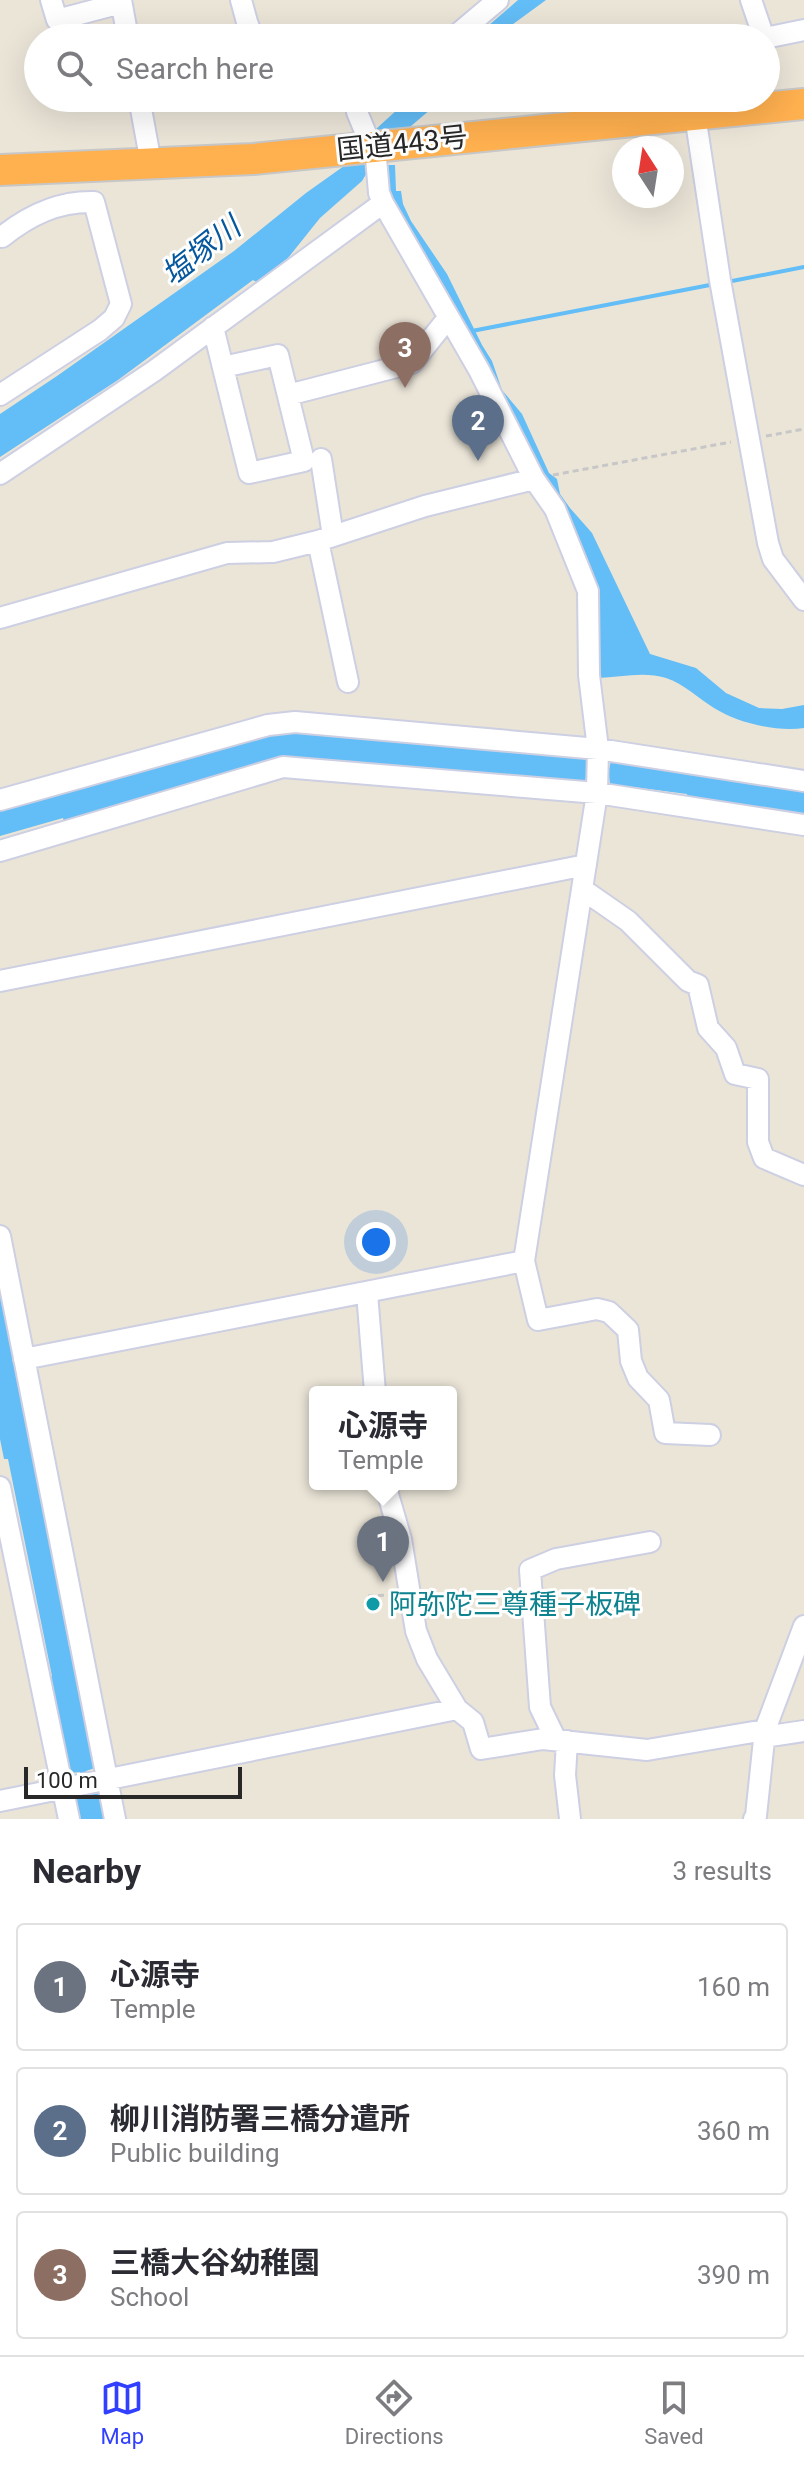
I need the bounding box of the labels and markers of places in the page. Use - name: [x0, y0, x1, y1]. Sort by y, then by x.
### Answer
- pin: 3: [379, 322, 431, 388]
- pin: 2: [452, 395, 504, 461]
- pin: 1: [357, 1516, 409, 1582]
- place label: 阿弥陀三尊種子板碑: [389, 1588, 641, 1621]
- marker: 阿弥陀三尊種子板碑: [364, 1595, 382, 1613]

